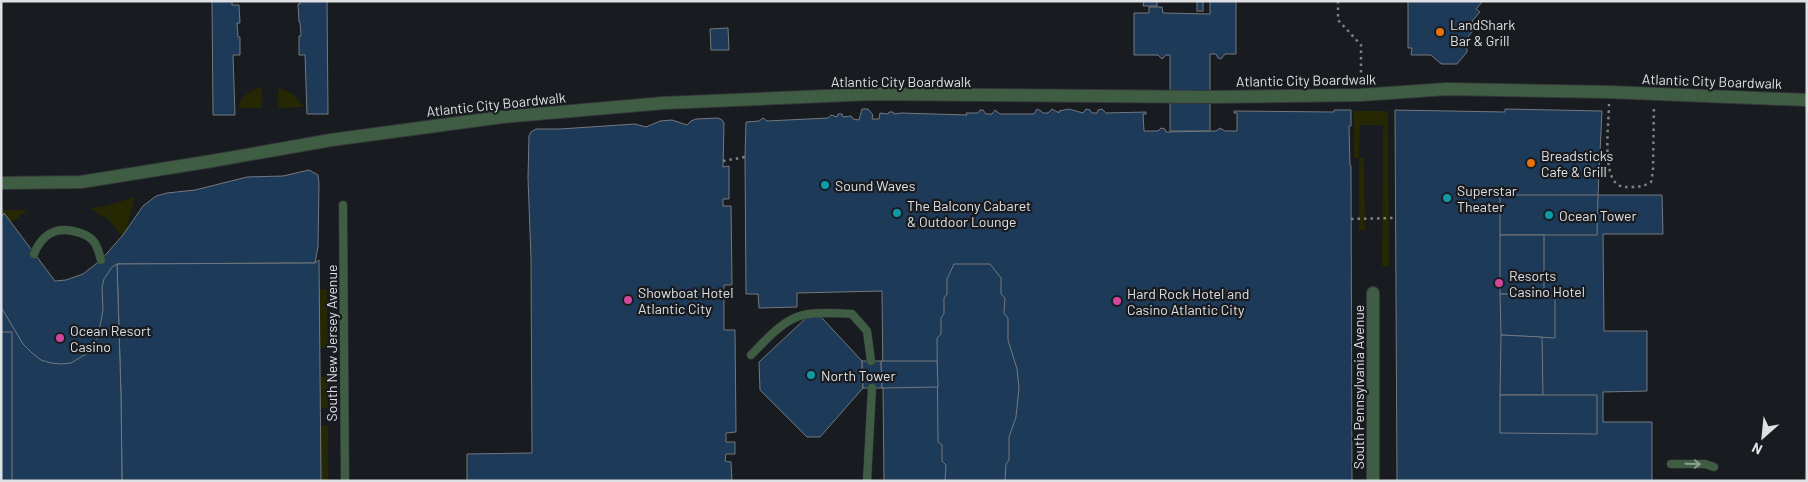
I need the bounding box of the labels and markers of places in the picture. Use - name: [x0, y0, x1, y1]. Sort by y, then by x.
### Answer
- place label: LandShark Bar & Grill: [1450, 16, 1515, 49]
- marker: LandShark Bar & Grill: [1434, 26, 1446, 38]
- place label: Breadsticks Cafe & Grill: [1541, 147, 1614, 180]
- marker: Breadsticks Cafe & Grill: [1525, 157, 1537, 169]
- place label: Sound Waves: [835, 177, 916, 194]
- marker: Sound Waves: [819, 179, 831, 191]
- place label: Superstar Theater: [1457, 182, 1517, 215]
- marker: Superstar Theater: [1441, 192, 1453, 204]
- place label: The Balcony Cabaret & Outdoor Lounge: [907, 197, 1031, 230]
- marker: The Balcony Cabaret & Outdoor Lounge: [891, 207, 903, 219]
- place label: Ocean Tower: [1559, 207, 1637, 224]
- marker: Ocean Tower: [1543, 209, 1555, 221]
- place label: Resorts Casino Hotel: [1509, 267, 1585, 300]
- marker: Resorts Casino Hotel: [1493, 277, 1505, 289]
- place label: Showboat Hotel Atlantic City: [638, 284, 734, 317]
- place label: Hard Rock Hotel and Casino Atlantic City: [1127, 285, 1249, 318]
- marker: Showboat Hotel Atlantic City: [622, 294, 634, 306]
- marker: Hard Rock Hotel and Casino Atlantic City: [1111, 295, 1123, 307]
- place label: Ocean Resort Casino: [70, 322, 151, 355]
- marker: Ocean Resort Casino: [54, 332, 66, 344]
- place label: North Tower: [821, 367, 896, 384]
- marker: North Tower: [805, 369, 817, 381]

